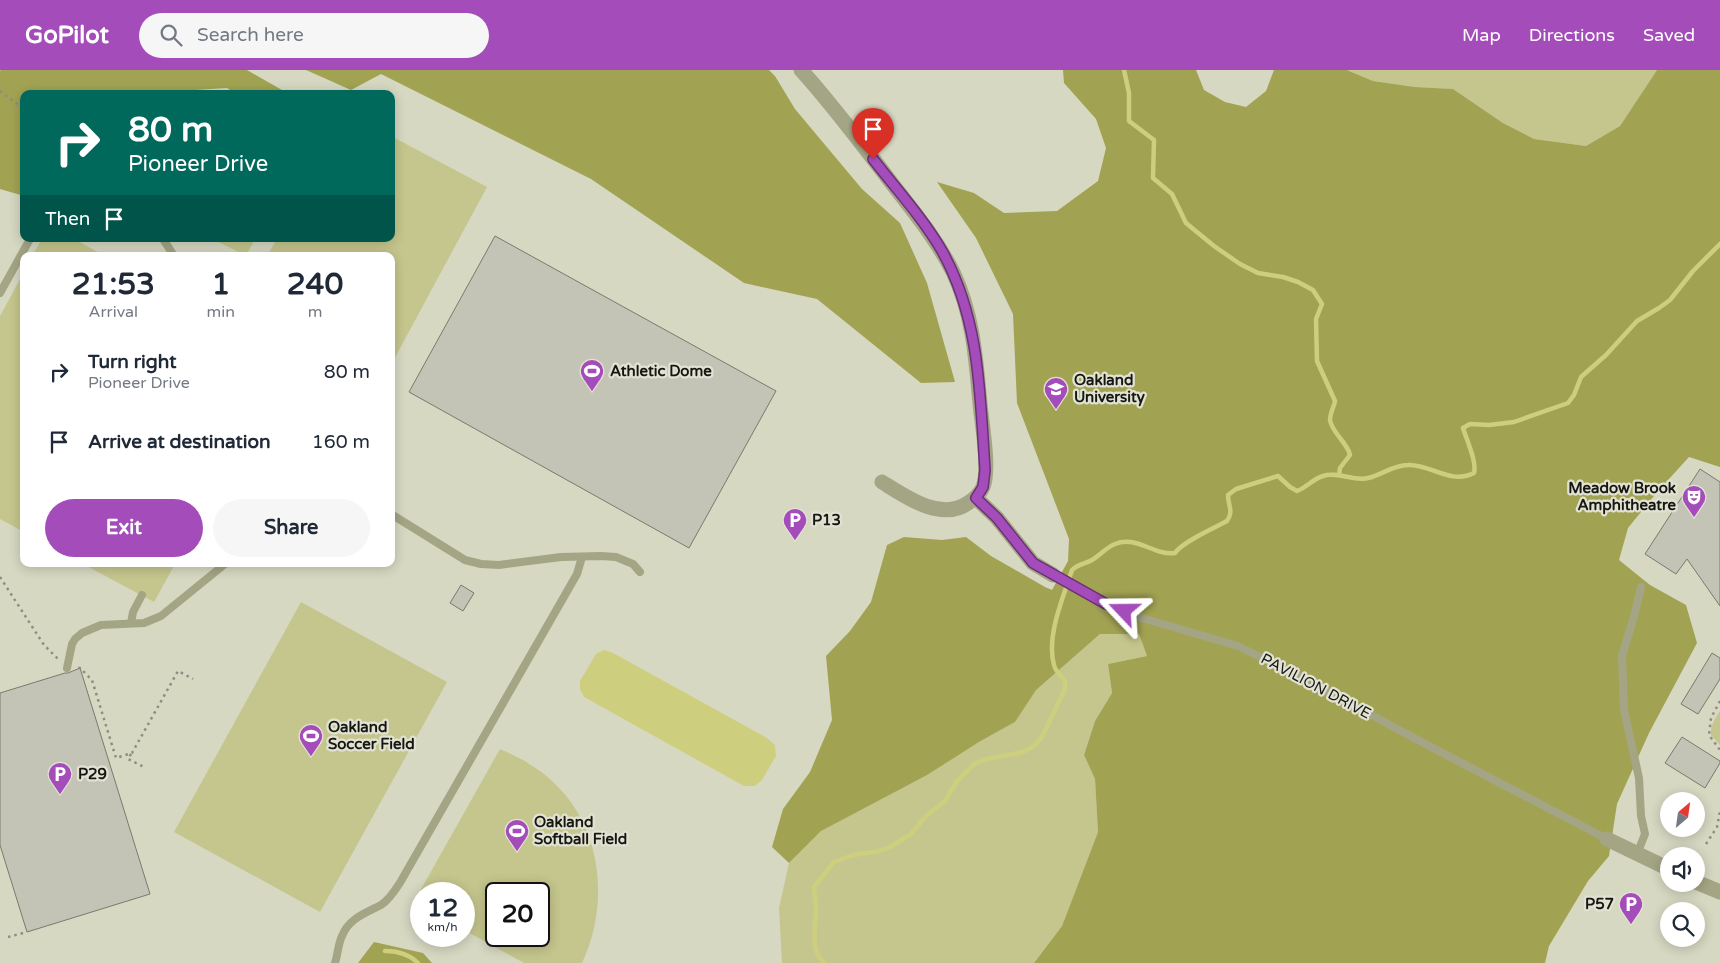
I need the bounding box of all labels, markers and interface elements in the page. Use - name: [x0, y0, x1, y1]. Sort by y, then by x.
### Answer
- search box: [139, 13, 489, 58]
- text: GoPilot: [25, 21, 109, 50]
- icon: search: [157, 21, 185, 49]
- text: Search here: [197, 24, 304, 46]
- text: Map: [1462, 24, 1501, 46]
- text: Directions: [1529, 24, 1615, 46]
- text: Saved: [1643, 24, 1695, 46]
- pin: [852, 108, 894, 159]
- text: 80 m: [128, 109, 213, 151]
- icon: right: [45, 110, 110, 175]
- icon: arrive: [859, 115, 887, 143]
- text: Pioneer Drive: [128, 151, 268, 177]
- icon: arrive: [100, 205, 128, 233]
- text: Then: [45, 208, 90, 230]
- text: 21:53: [72, 266, 155, 303]
- text: 1: [211, 266, 230, 303]
- text: 240: [287, 266, 343, 303]
- text: Arrival: [89, 302, 138, 322]
- text: min: [207, 302, 235, 322]
- text: m: [308, 302, 322, 322]
- text: Turn right: [88, 351, 176, 373]
- icon: right: [45, 358, 73, 386]
- sports icon: Athletic Dome: [579, 358, 605, 392]
- text: 80 m: [324, 361, 370, 383]
- place label: Athletic Dome: [610, 362, 712, 380]
- place label: Oakland University: [1074, 371, 1145, 407]
- text: Pioneer Drive: [88, 373, 190, 393]
- school or university icon: Oakland University: [1043, 376, 1069, 410]
- icon: arrive: [45, 428, 73, 456]
- text: Arrive at destination: [88, 431, 271, 453]
- text: 160 m: [312, 431, 370, 453]
- place label: Meadow Brook Amphitheatre: [1568, 479, 1676, 515]
- theatre icon: Meadow Brook Amphitheatre: [1681, 484, 1707, 518]
- button: Exit: [45, 499, 203, 557]
- button: Share: [213, 499, 370, 557]
- parking icon: P13: [782, 507, 808, 541]
- place label: P13: [812, 511, 841, 529]
- position arrow: [1097, 584, 1149, 636]
- street label: PAVILION DRIVE: [1258, 649, 1374, 723]
- place label: Oakland Soccer Field: [328, 718, 415, 753]
- sports icon: Oakland Soccer Field: [298, 723, 324, 757]
- parking icon: P29: [47, 761, 73, 795]
- place label: P29: [78, 765, 107, 783]
- north arrow: [1660, 792, 1705, 838]
- map controls: [1660, 792, 1705, 947]
- place label: Oakland Softball Field: [534, 813, 627, 848]
- sports icon: Oakland Softball Field: [504, 818, 530, 852]
- button: sound: [1660, 847, 1705, 892]
- speed limit sign: 20: [485, 882, 550, 947]
- parking icon: P57: [1618, 891, 1644, 925]
- text: 12: [427, 893, 458, 923]
- place label: P57: [1585, 895, 1614, 913]
- button: search: [1660, 902, 1705, 947]
- text: km/h: [427, 920, 458, 934]

